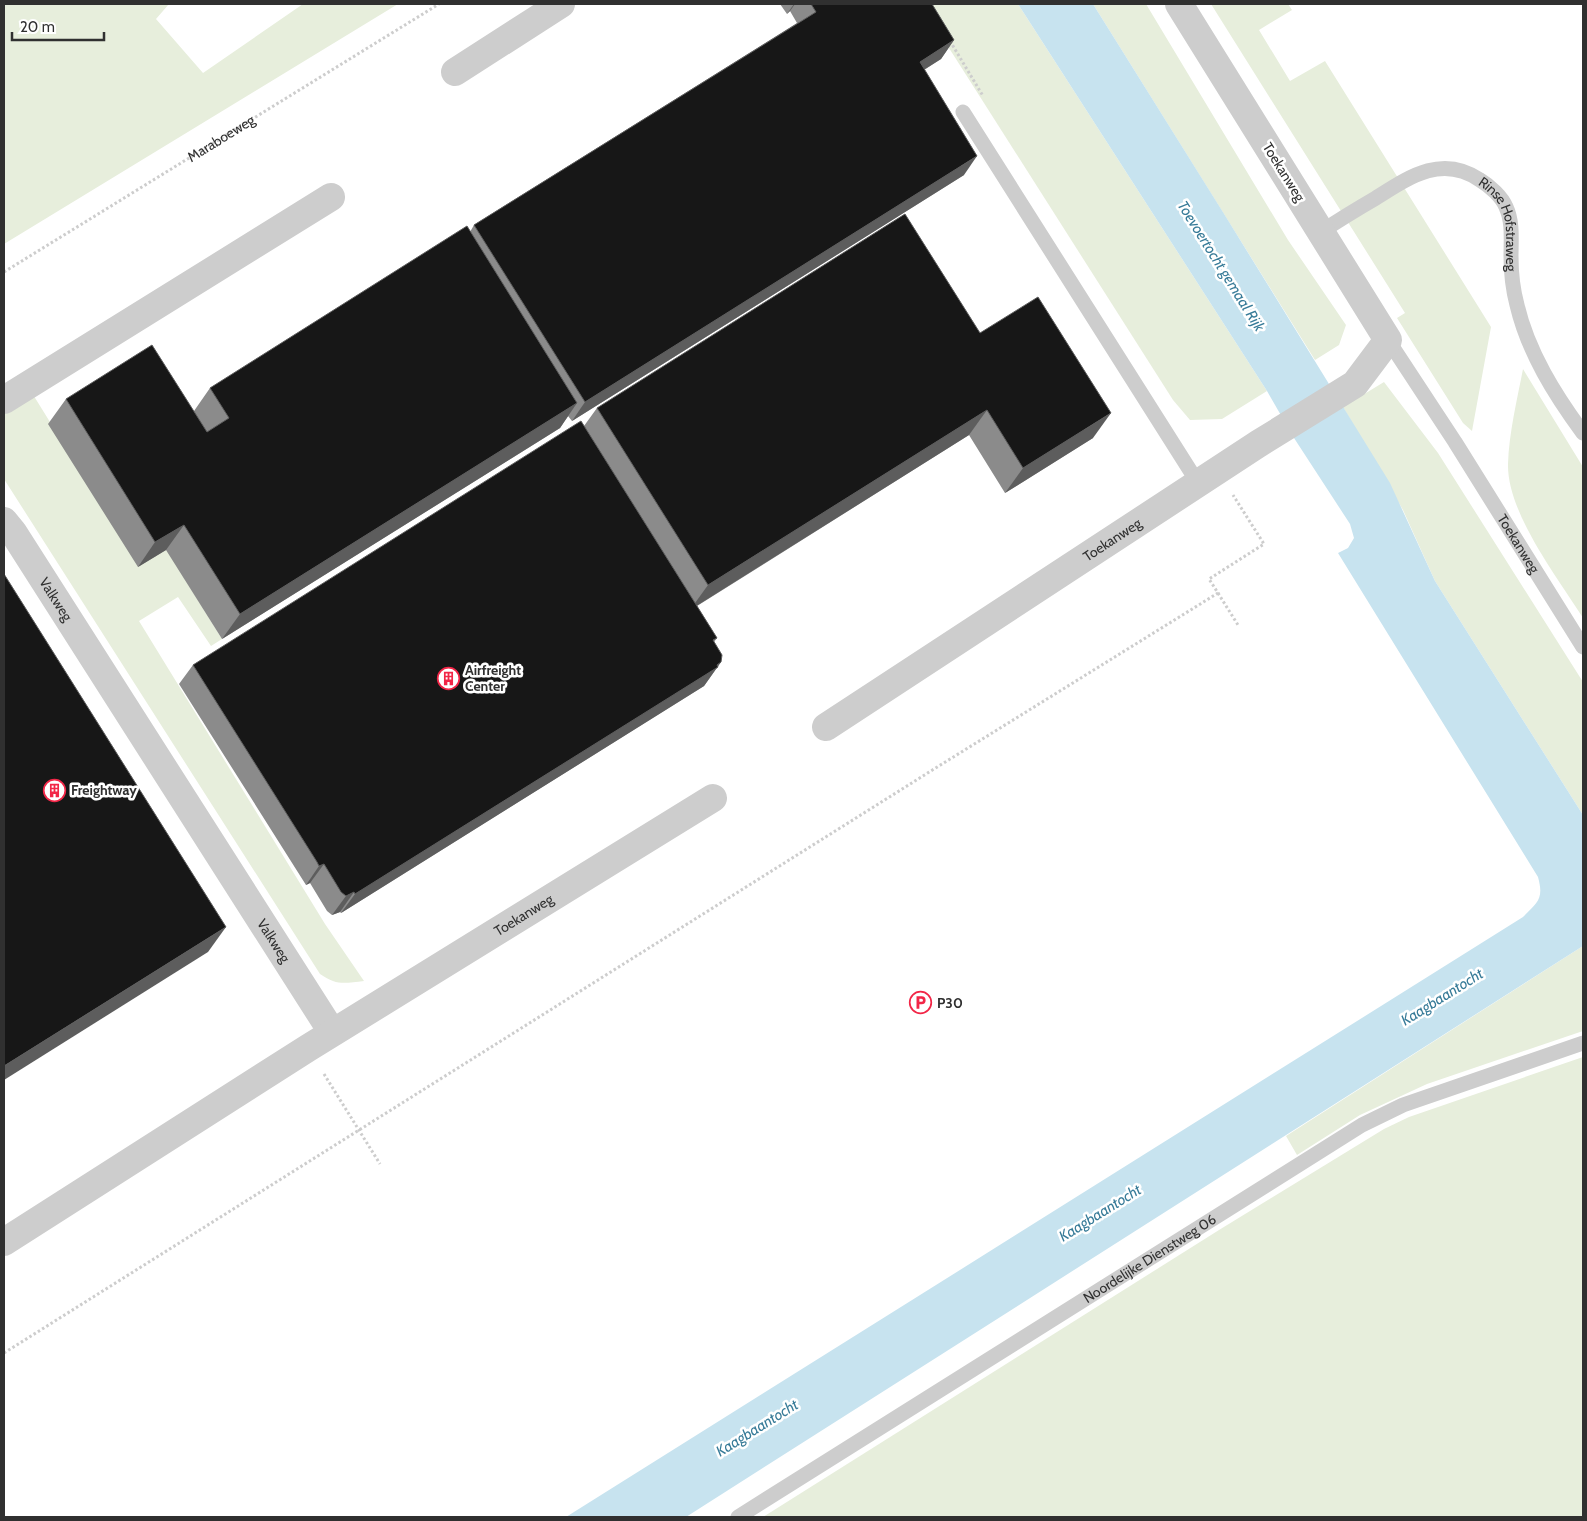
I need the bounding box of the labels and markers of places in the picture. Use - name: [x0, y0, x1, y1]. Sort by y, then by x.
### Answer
- place label: Airfreight Center: [465, 661, 521, 695]
- building icon: Airfreight Center: [437, 666, 461, 690]
- building icon: Freightway: [43, 778, 67, 802]
- place label: Freightway: [71, 781, 137, 799]
- parking icon: P30: [909, 991, 933, 1015]
- place label: P30: [937, 994, 963, 1012]

